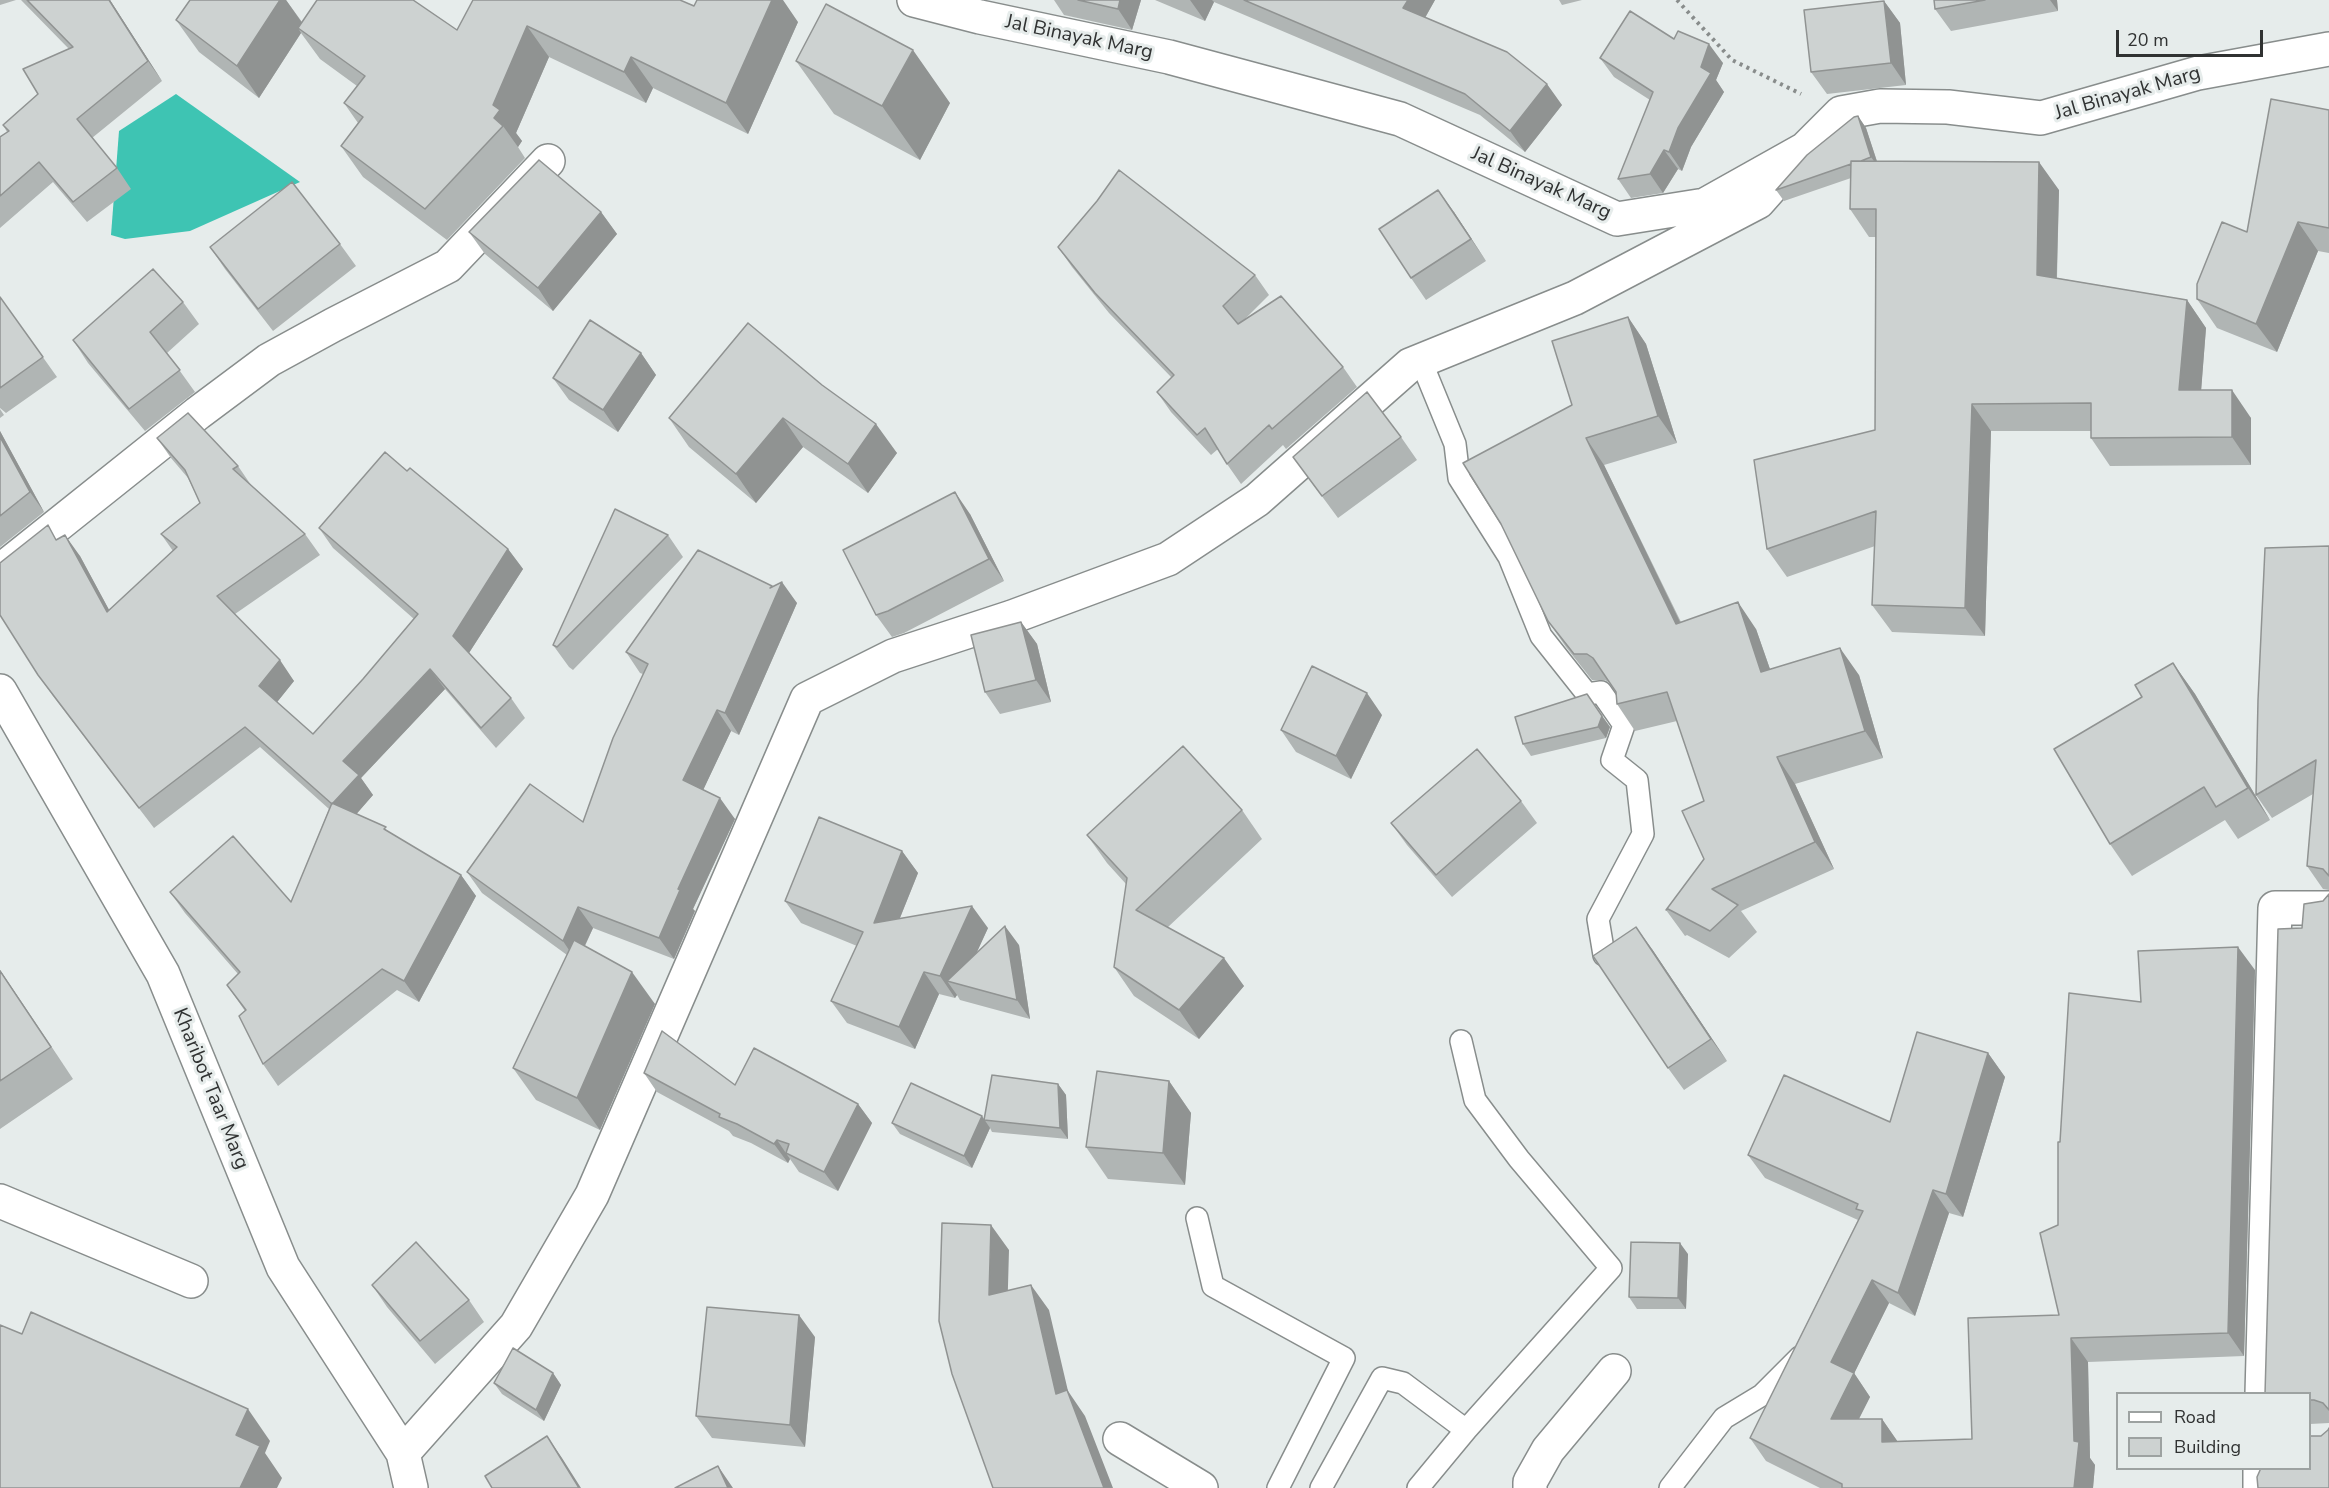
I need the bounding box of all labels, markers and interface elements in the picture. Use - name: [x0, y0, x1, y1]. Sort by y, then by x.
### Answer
- street label: Jal Binayak Marg: [1003, 11, 1155, 65]
- scale bar: [2119, 18, 2266, 56]
- text: 20 m: [2127, 28, 2169, 52]
- street label: Jal Binayak Marg: [2052, 62, 2204, 126]
- street label: Jal Binayak Marg: [1467, 142, 1615, 226]
- street label: Kharibot Taar Marg: [167, 1005, 253, 1173]
- legend: [2116, 1392, 2311, 1470]
- text: Road: [2174, 1405, 2216, 1429]
- text: Building: [2174, 1435, 2241, 1459]

